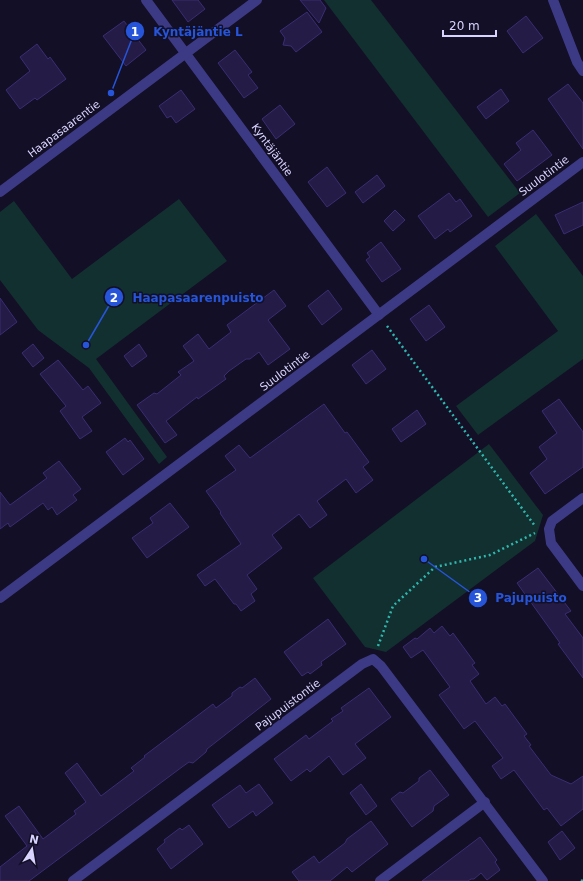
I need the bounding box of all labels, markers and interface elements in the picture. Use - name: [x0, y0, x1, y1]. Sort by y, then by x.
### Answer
- scale bar: [443, 12, 496, 38]
- callout: Kyntäjäntie L: [125, 19, 250, 43]
- text: 20 m: [449, 19, 480, 33]
- text: 1: [131, 25, 139, 39]
- text: Kyntäjäntie L: [153, 25, 243, 39]
- street label: Haapasaarentie: [25, 98, 103, 160]
- street label: Kyntäjäntie: [249, 121, 296, 179]
- street label: Suulotintie: [516, 153, 572, 199]
- callout: Haapasaarenpuisto: [104, 285, 271, 309]
- text: 2: [110, 291, 118, 305]
- text: Haapasaarenpuisto: [132, 291, 264, 305]
- street label: Suulotintie: [257, 348, 313, 394]
- callout: Pajupuisto: [468, 586, 575, 610]
- text: 3: [474, 591, 482, 605]
- text: Pajupuisto: [495, 591, 567, 605]
- street label: Pajupuistontie: [253, 676, 323, 734]
- north arrow: [12, 829, 52, 869]
- text: N: [28, 832, 40, 847]

